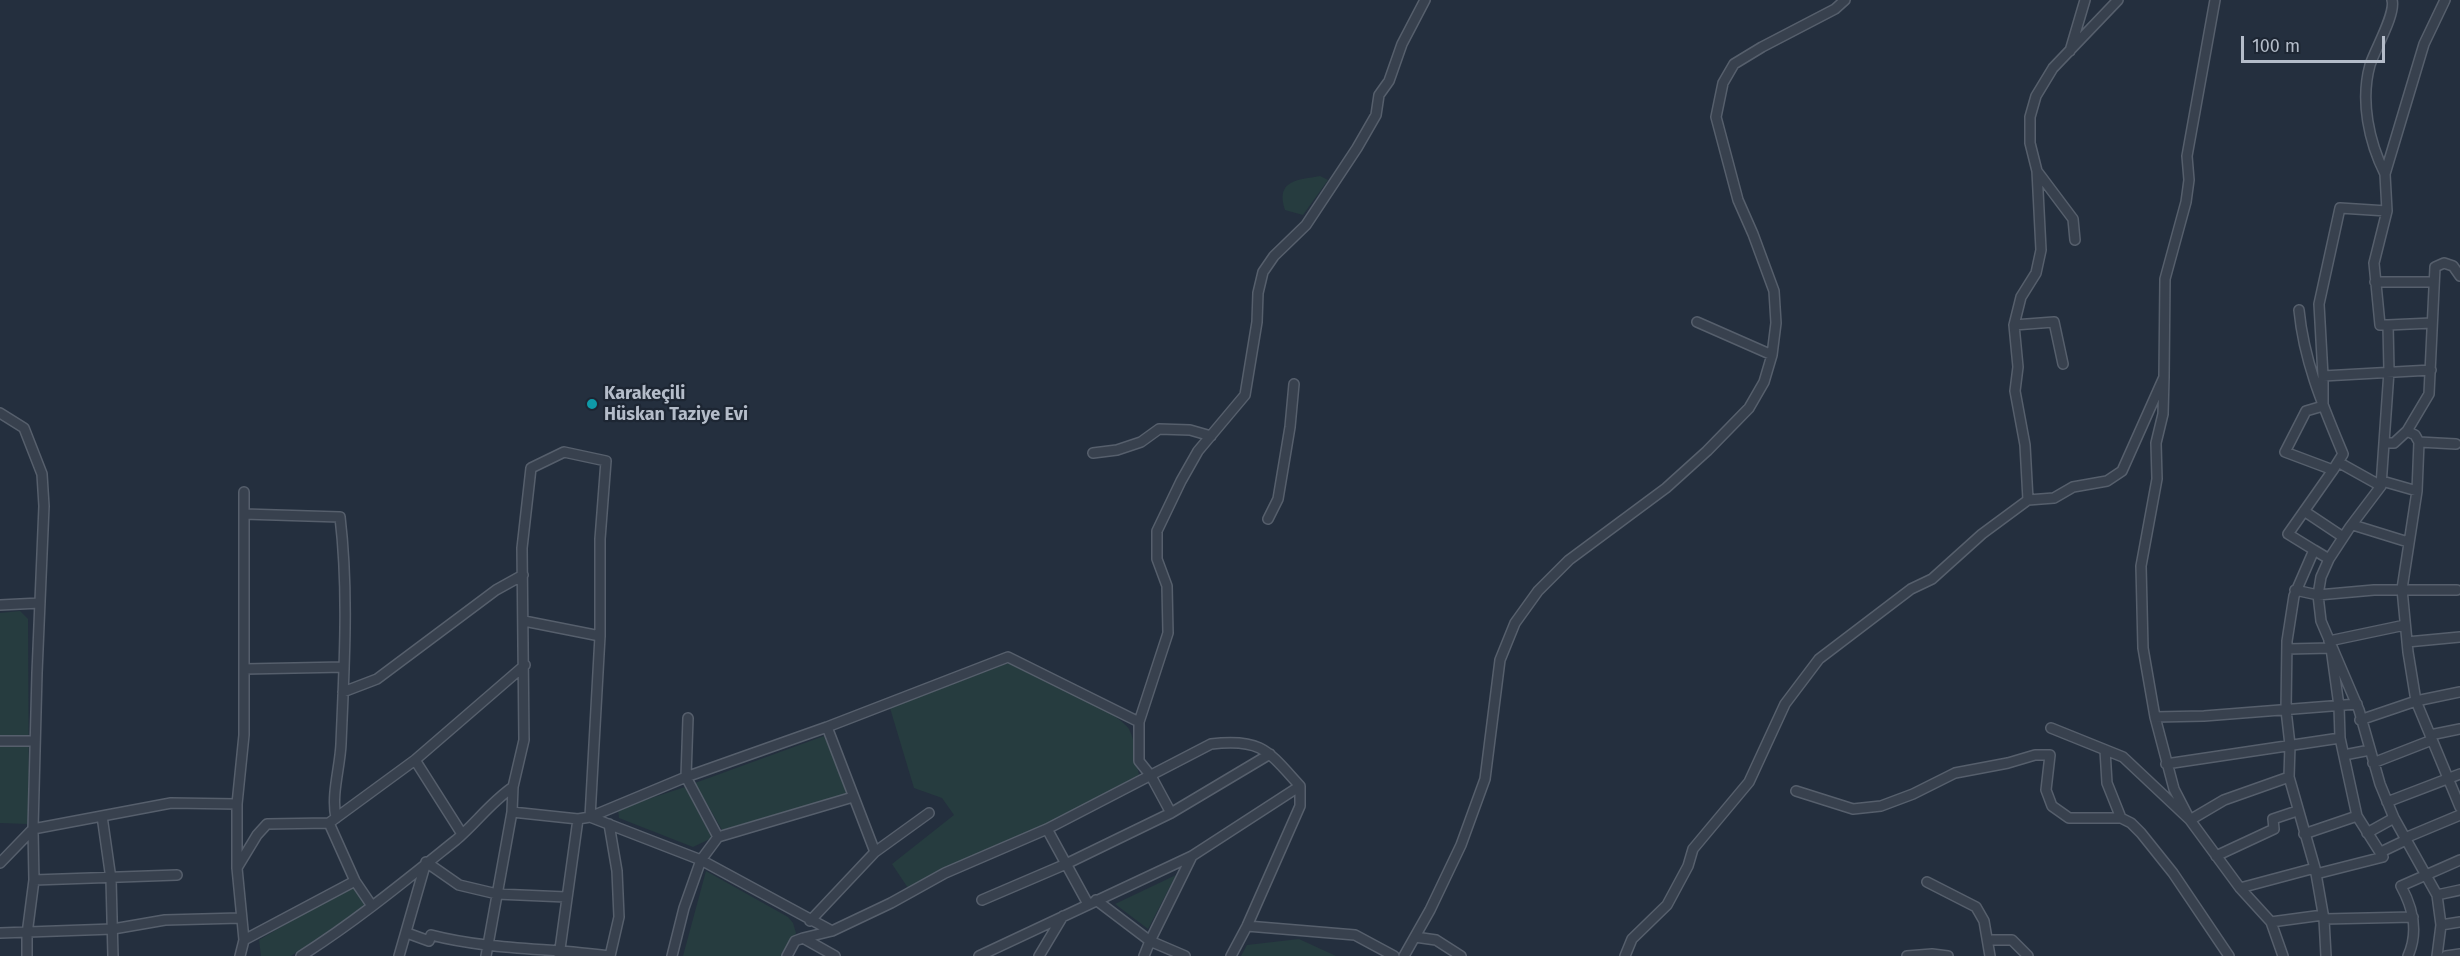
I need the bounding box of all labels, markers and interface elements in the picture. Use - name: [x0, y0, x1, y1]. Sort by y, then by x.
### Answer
- scale bar: [2244, 24, 2388, 62]
- text: 100 m: [2252, 35, 2300, 57]
- place label: Karakeçili Hüskan Taziye Evi: [604, 383, 748, 426]
- marker: Karakeçili Hüskan Taziye Evi: [585, 397, 599, 411]

